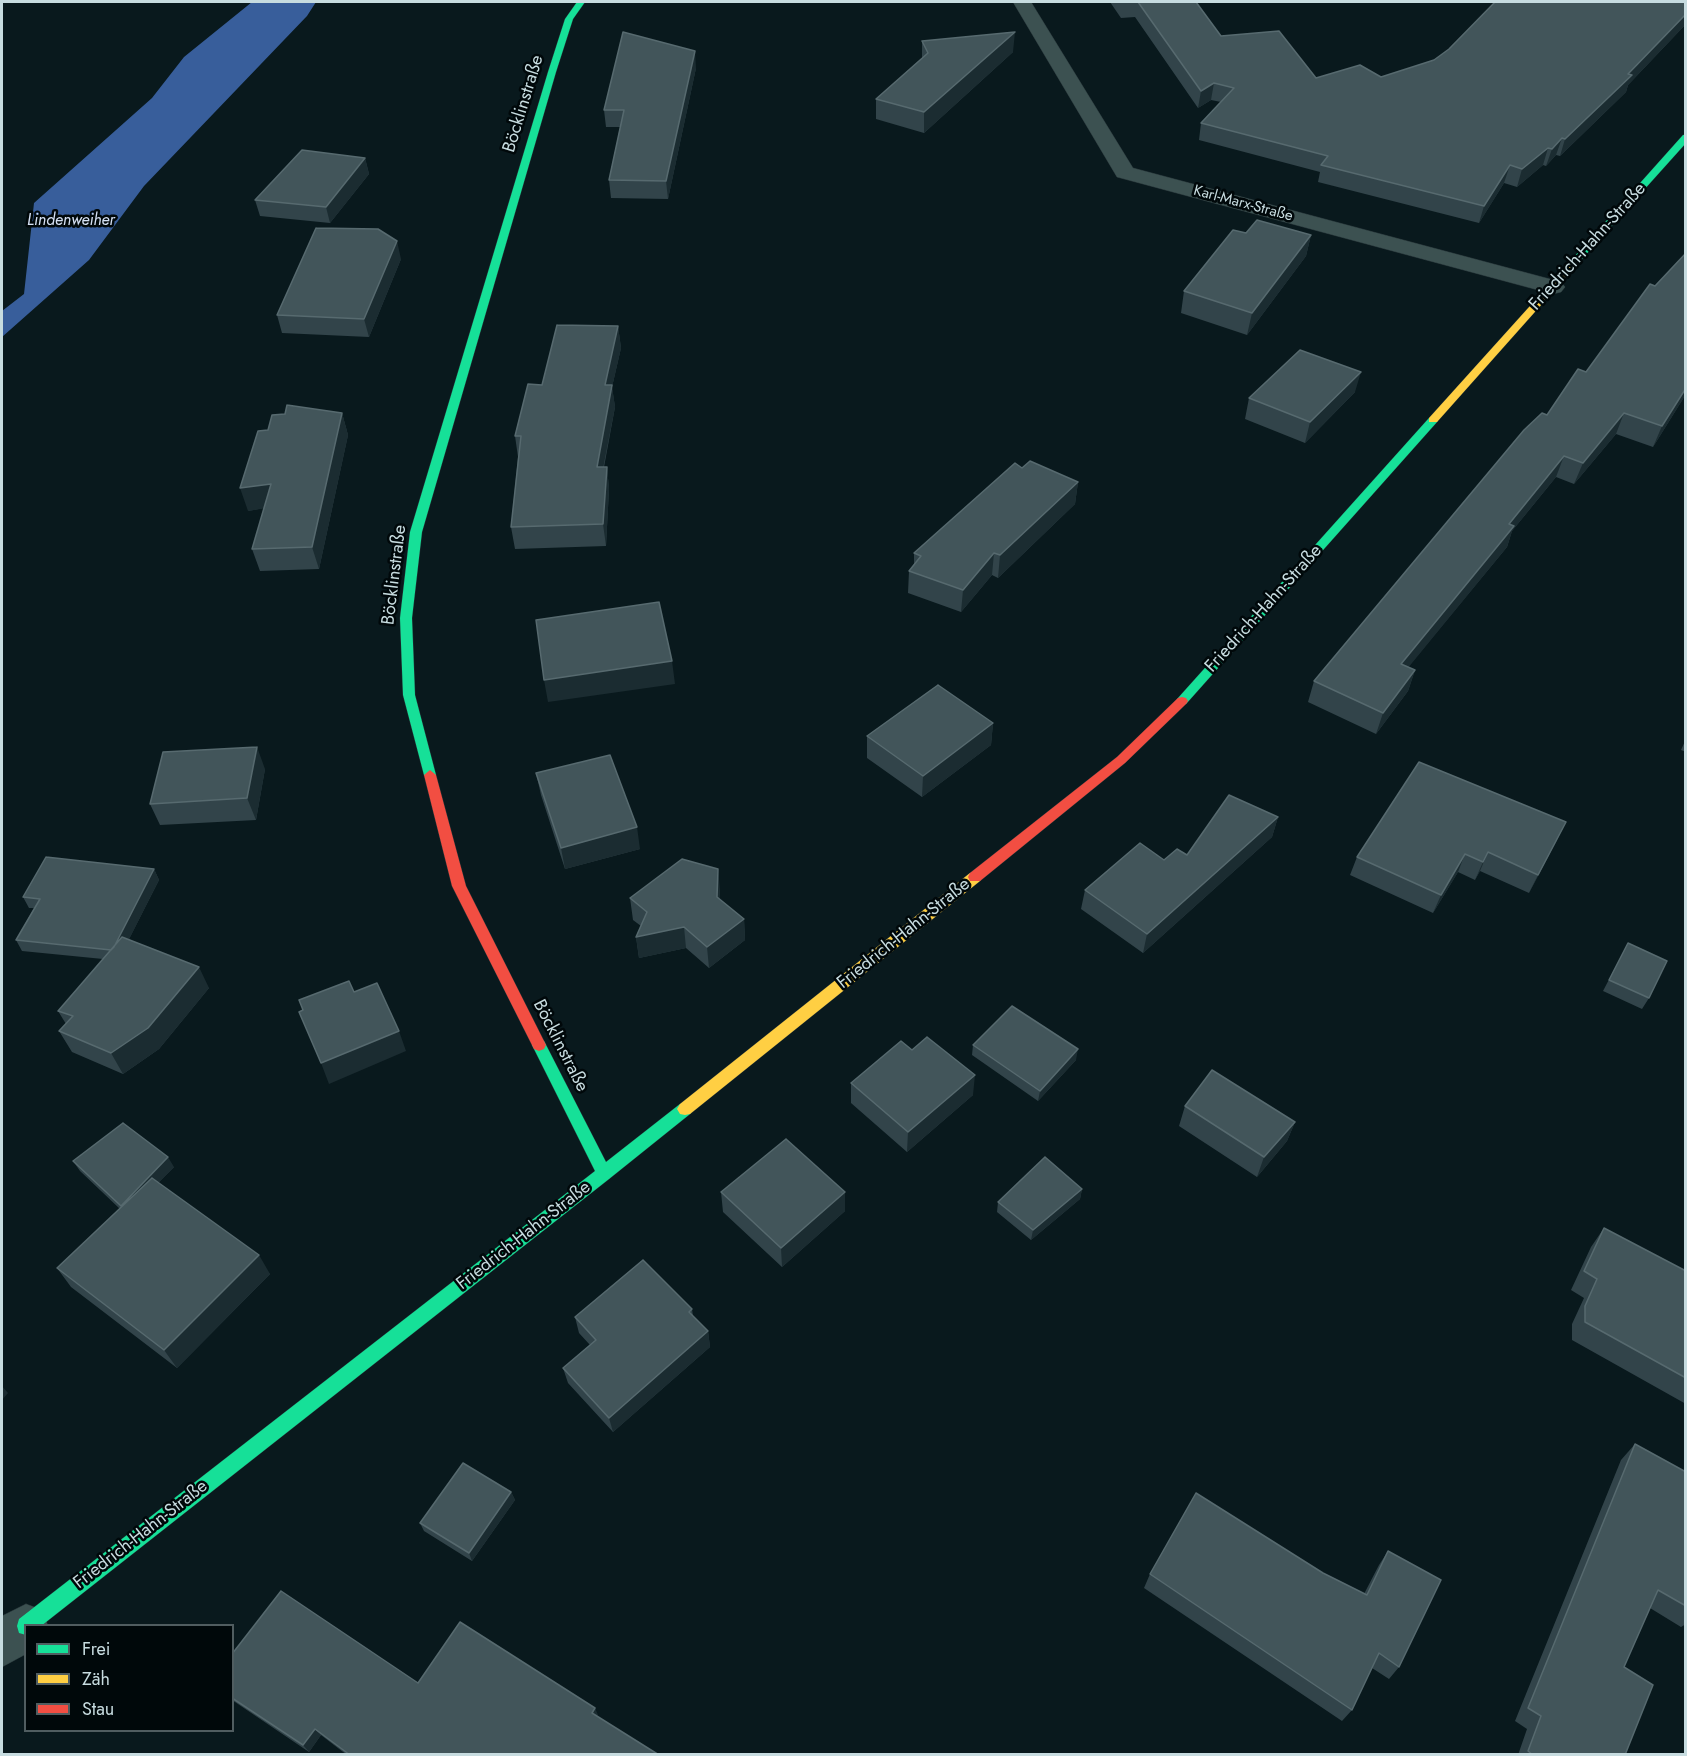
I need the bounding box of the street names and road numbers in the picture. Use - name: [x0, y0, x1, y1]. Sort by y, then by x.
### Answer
- street label: Böcklinstraße: [499, 53, 549, 155]
- street label: Friedrich-Hahn-Straße: [1525, 179, 1651, 315]
- street label: Karl-Marx-Straße: [1191, 182, 1295, 226]
- street label: Böcklinstraße: [378, 524, 412, 626]
- street label: Friedrich-Hahn-Straße: [1201, 541, 1327, 677]
- street label: Friedrich-Hahn-Straße: [833, 874, 975, 994]
- street label: Böcklinstraße: [528, 996, 592, 1096]
- street label: Friedrich-Hahn-Straße: [453, 1177, 595, 1295]
- street label: Friedrich-Hahn-Straße: [70, 1476, 212, 1594]

